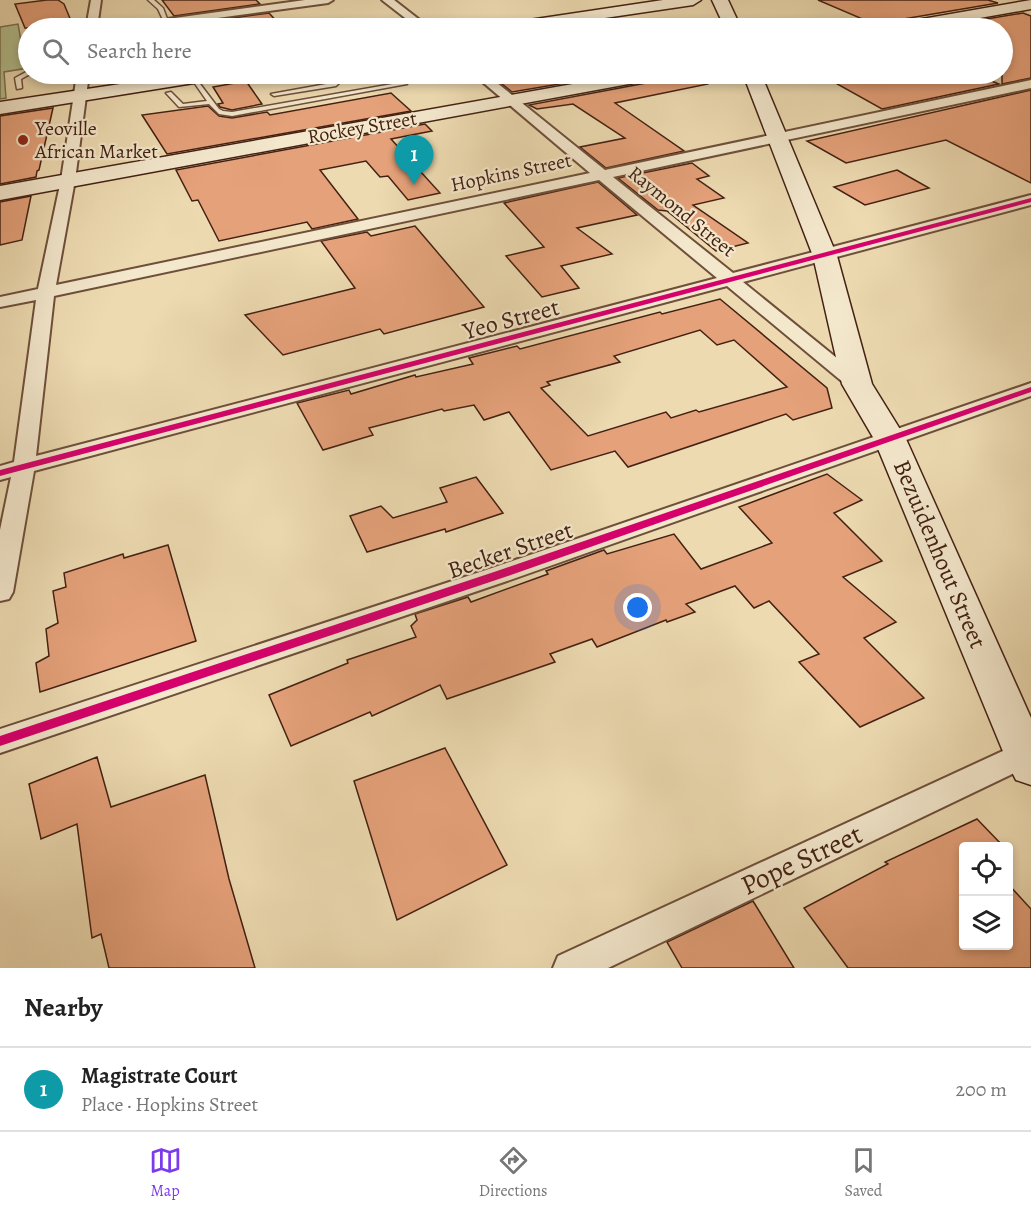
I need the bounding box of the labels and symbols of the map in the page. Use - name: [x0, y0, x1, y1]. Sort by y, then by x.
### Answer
- street label: Rockey Street: [305, 105, 419, 150]
- place label: Yeoville African Market: [34, 115, 158, 165]
- marker: Yeoville African Market: [16, 133, 30, 147]
- pin: 1: [394, 136, 434, 185]
- street label: Hopkins Street: [448, 146, 574, 198]
- street label: Raymond Street: [622, 160, 741, 263]
- street label: Yeo Street: [458, 291, 563, 347]
- street label: Bezuidenhout Street: [886, 455, 994, 653]
- street label: Becker Street: [443, 514, 577, 586]
- your location: [623, 593, 652, 622]
- street label: Pope Street: [735, 815, 868, 905]

